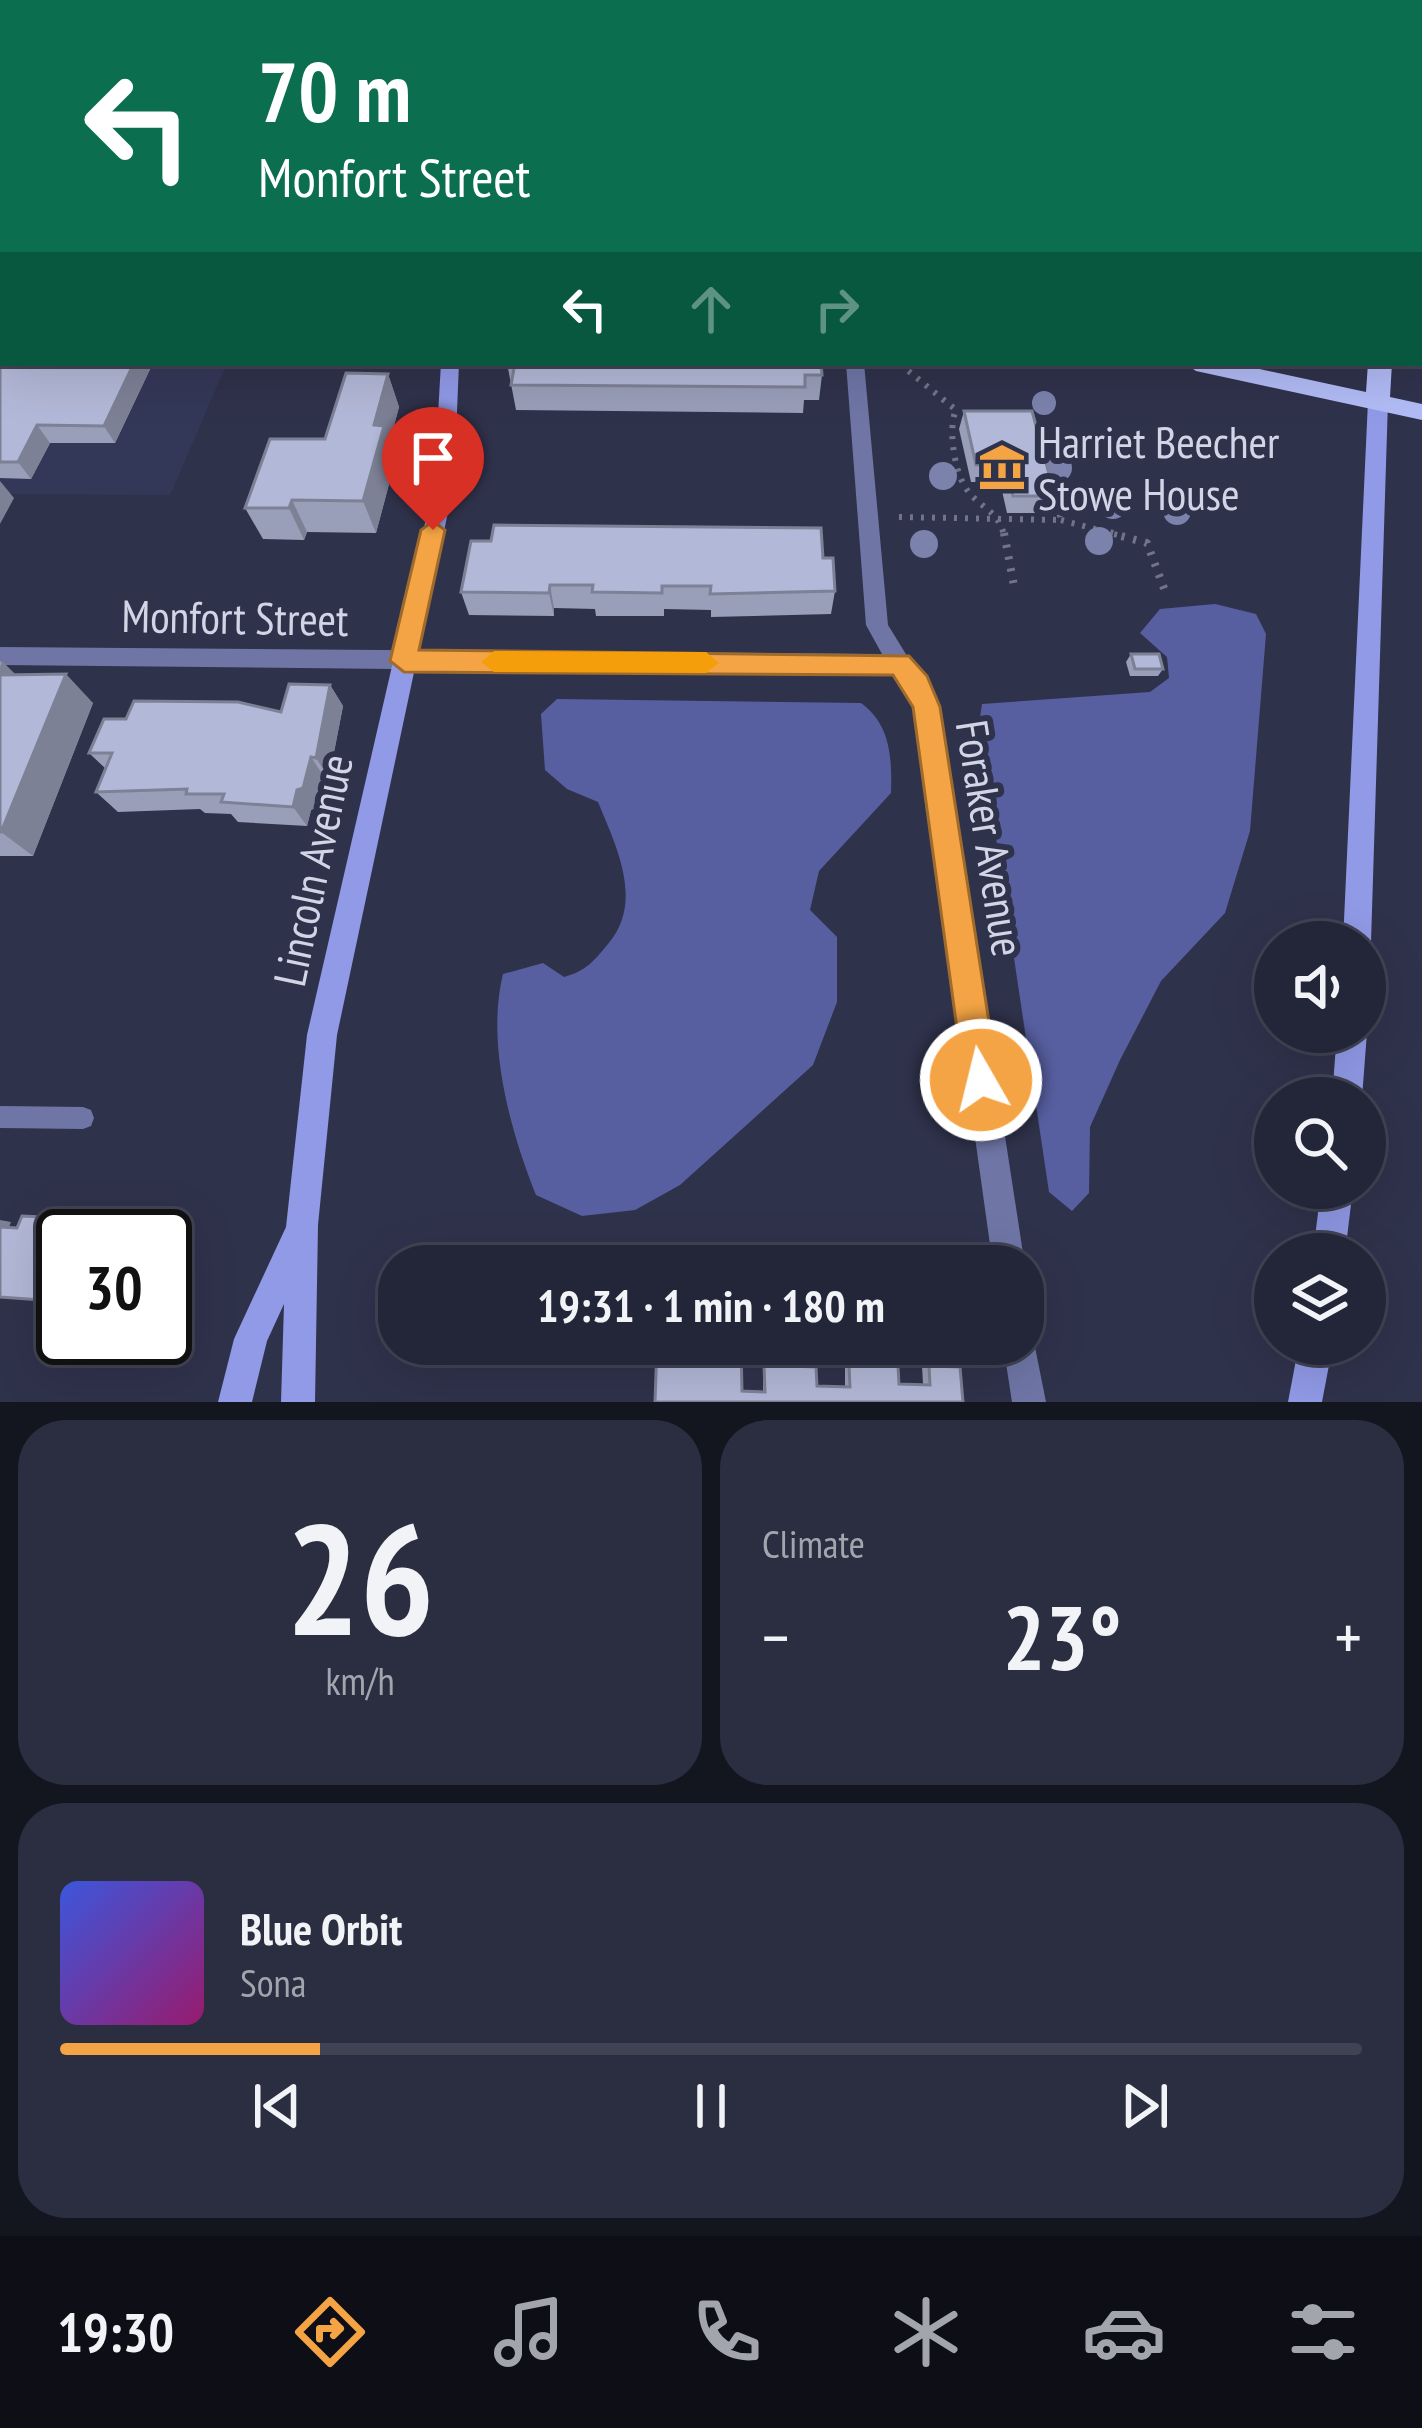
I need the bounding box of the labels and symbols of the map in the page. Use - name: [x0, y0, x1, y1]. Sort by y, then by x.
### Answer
- pin: [382, 407, 484, 530]
- place label: Harriet Beecher Stowe House: [1038, 412, 1280, 522]
- museum icon: Harriet Beecher Stowe House: [977, 442, 1027, 492]
- street label: Monfort Street: [121, 586, 350, 648]
- street label: Foraker Avenue: [944, 716, 1038, 960]
- street label: Lincoln Avenue: [259, 749, 365, 991]
- position arrow: [918, 1017, 1044, 1143]
- speed limit sign: 30: [36, 1209, 192, 1365]

